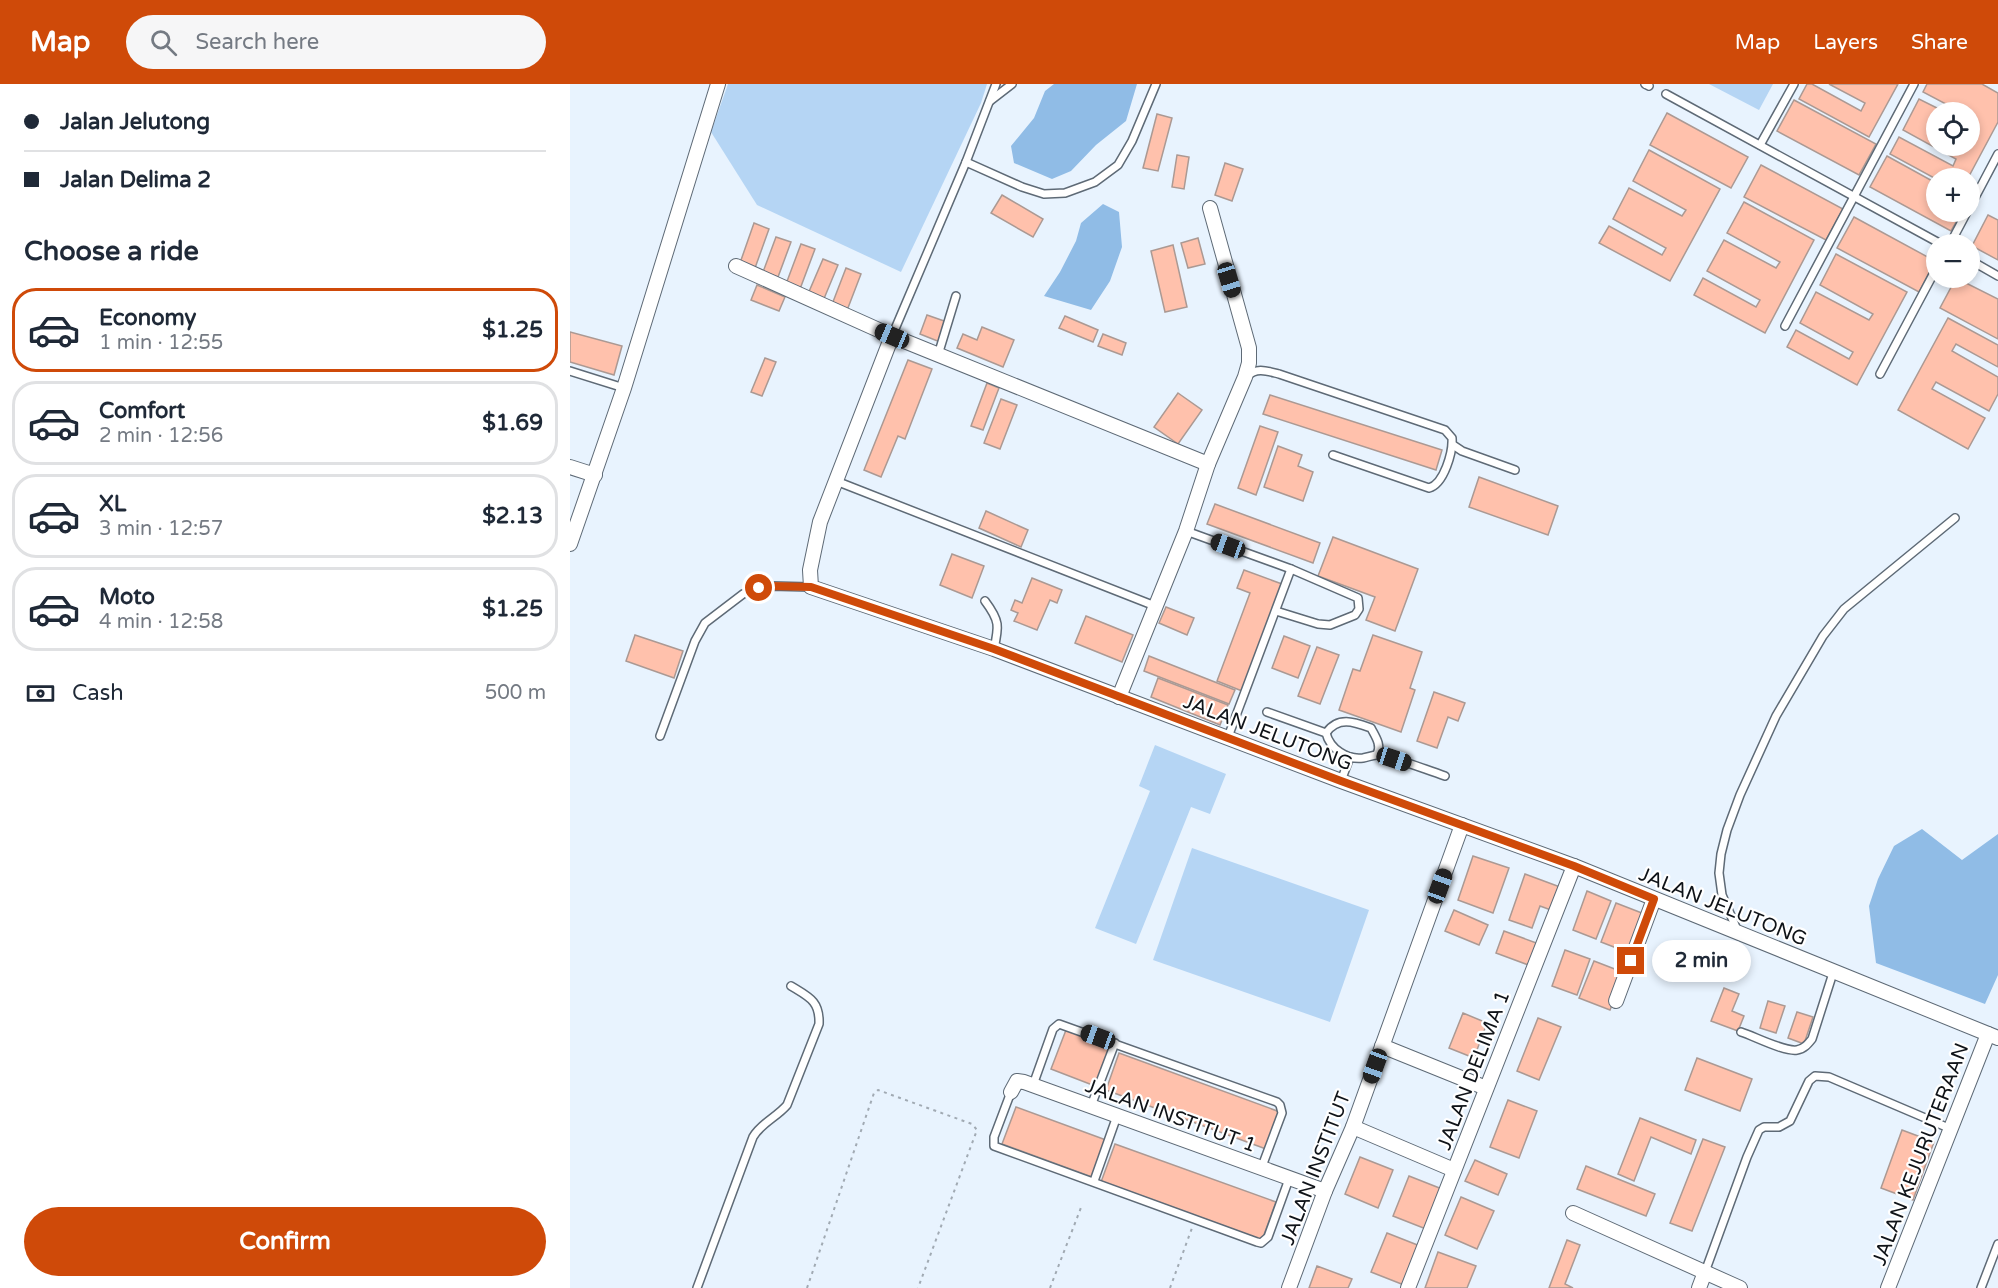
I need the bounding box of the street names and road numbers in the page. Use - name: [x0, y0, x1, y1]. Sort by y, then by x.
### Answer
- street label: JALAN JELUTONG: [1180, 690, 1356, 776]
- street label: JALAN JELUTONG: [1635, 862, 1810, 952]
- street label: JALAN DELIMA 1: [1433, 987, 1515, 1153]
- street label: JALAN KEJURUTERAAN: [1867, 1040, 1974, 1269]
- street label: JALAN INSTITUT 1: [1082, 1074, 1259, 1158]
- street label: JALAN INSTITUT: [1276, 1088, 1356, 1248]

